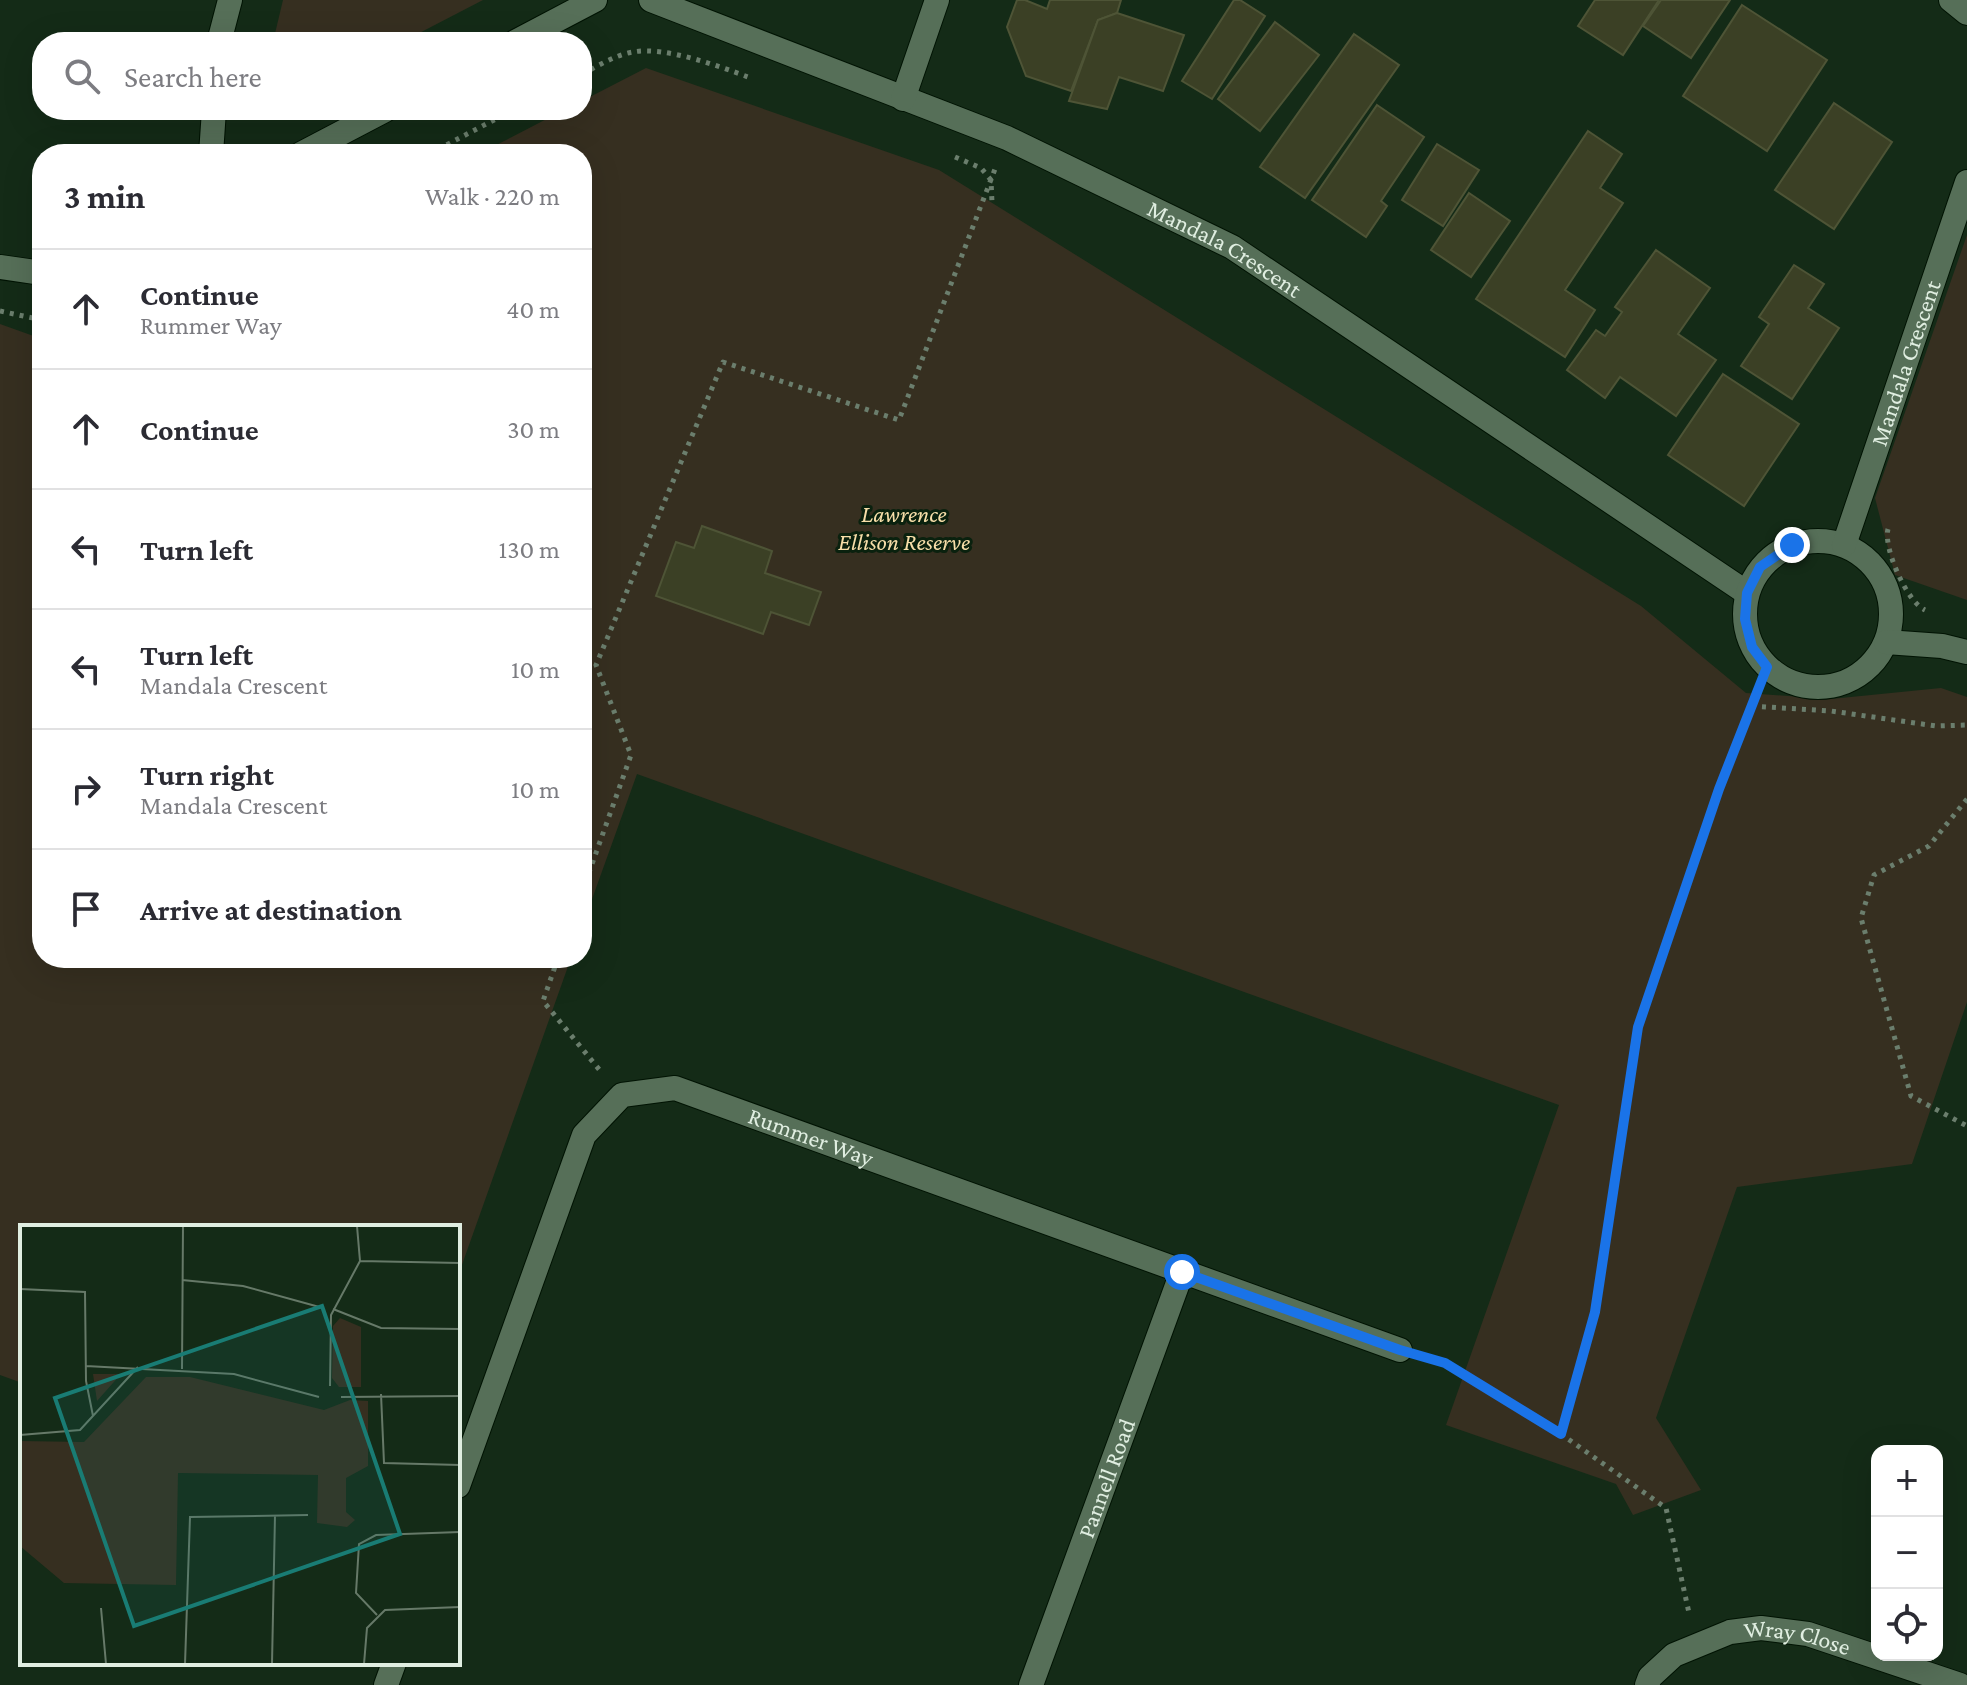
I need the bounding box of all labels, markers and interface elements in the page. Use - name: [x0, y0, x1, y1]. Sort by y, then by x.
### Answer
- search box: [32, 32, 592, 120]
- icon: search: [60, 54, 104, 98]
- text: Search here: [124, 60, 262, 93]
- text: 3 min: [64, 178, 145, 215]
- text: Walk · 220 m: [425, 182, 560, 211]
- street label: Mandala Crescent: [1143, 194, 1308, 303]
- street label: Mandala Crescent: [1865, 276, 1946, 449]
- text: Continue: [140, 278, 259, 311]
- icon: ahead: [64, 287, 108, 331]
- text: 40 m: [506, 295, 560, 324]
- text: Rummer Way: [140, 311, 282, 340]
- icon: ahead: [64, 407, 108, 451]
- text: Continue: [140, 413, 259, 446]
- text: 30 m: [507, 415, 560, 444]
- park label: Lawrence Ellison Reserve: [838, 500, 970, 555]
- icon: left: [64, 527, 108, 571]
- route end: [1774, 527, 1810, 563]
- text: Turn left: [140, 533, 253, 566]
- text: 130 m: [499, 535, 560, 564]
- text: Turn left: [140, 638, 253, 671]
- icon: left: [64, 647, 108, 691]
- text: 10 m: [511, 655, 560, 684]
- text: Mandala Crescent: [140, 671, 327, 700]
- text: Turn right: [140, 758, 274, 791]
- icon: right: [64, 767, 108, 811]
- text: 10 m: [511, 775, 560, 804]
- text: Mandala Crescent: [140, 791, 327, 820]
- icon: arrive: [64, 887, 108, 931]
- text: Arrive at destination: [140, 893, 402, 926]
- street label: Rummer Way: [745, 1102, 878, 1172]
- inset map: [20, 1225, 460, 1665]
- route start: [1164, 1254, 1200, 1290]
- street label: Pannell Road: [1072, 1415, 1140, 1542]
- map controls: [1871, 1445, 1943, 1661]
- button: +: [1871, 1445, 1943, 1517]
- button: −: [1871, 1517, 1943, 1589]
- button: locate: [1871, 1589, 1943, 1661]
- street label: Wray Close: [1742, 1614, 1854, 1660]

